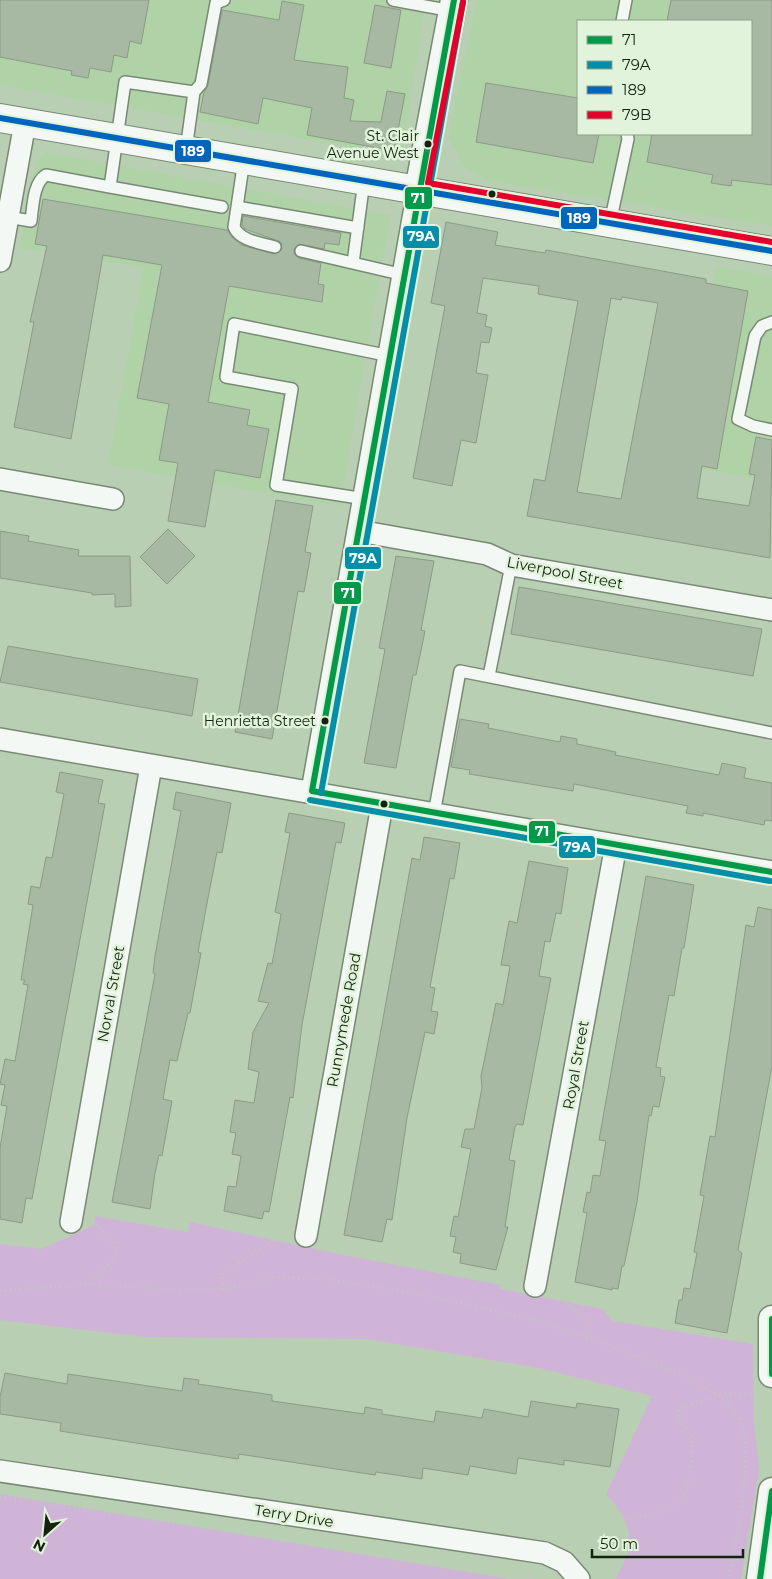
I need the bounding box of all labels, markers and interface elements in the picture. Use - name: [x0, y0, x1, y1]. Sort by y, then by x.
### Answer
- legend: [577, 20, 752, 135]
- text: 71: [622, 30, 636, 49]
- text: 79A: [622, 55, 651, 74]
- text: 189: [622, 80, 646, 99]
- text: 79B: [622, 105, 651, 124]
- place label: St. Clair Avenue West: [327, 127, 419, 162]
- line badge: 189: [174, 139, 212, 163]
- marker: St. Clair Avenue West: [423, 139, 433, 149]
- text: 189: [181, 142, 205, 160]
- line badge: 71: [404, 186, 433, 210]
- text: 71: [411, 189, 425, 207]
- unlabelled marker: [487, 189, 497, 199]
- line badge: 189: [560, 206, 598, 230]
- text: 189: [567, 209, 591, 227]
- line badge: 79A: [402, 225, 440, 249]
- text: 79A: [407, 227, 435, 245]
- line badge: 79A: [344, 546, 382, 570]
- text: 79A: [349, 549, 377, 567]
- street label: Liverpool Street: [505, 552, 625, 593]
- line badge: 71: [333, 581, 362, 605]
- text: 71: [341, 584, 355, 602]
- place label: Henrietta Street: [204, 712, 316, 730]
- marker: Henrietta Street: [320, 716, 330, 726]
- unlabelled marker: [379, 799, 389, 809]
- line badge: 71: [528, 820, 556, 844]
- text: 71: [535, 822, 549, 840]
- line badge: 79A: [558, 835, 596, 859]
- text: 79A: [563, 838, 591, 856]
- street label: Norval Street: [93, 944, 128, 1044]
- street label: Runnymede Road: [322, 951, 365, 1089]
- street label: Royal Street: [558, 1019, 593, 1111]
- street label: Terry Drive: [253, 1500, 335, 1531]
- north arrow: [20, 1509, 70, 1559]
- scale bar: [592, 1526, 743, 1558]
- text: 50 m: [600, 1534, 638, 1553]
- text: N: [30, 1535, 48, 1556]

